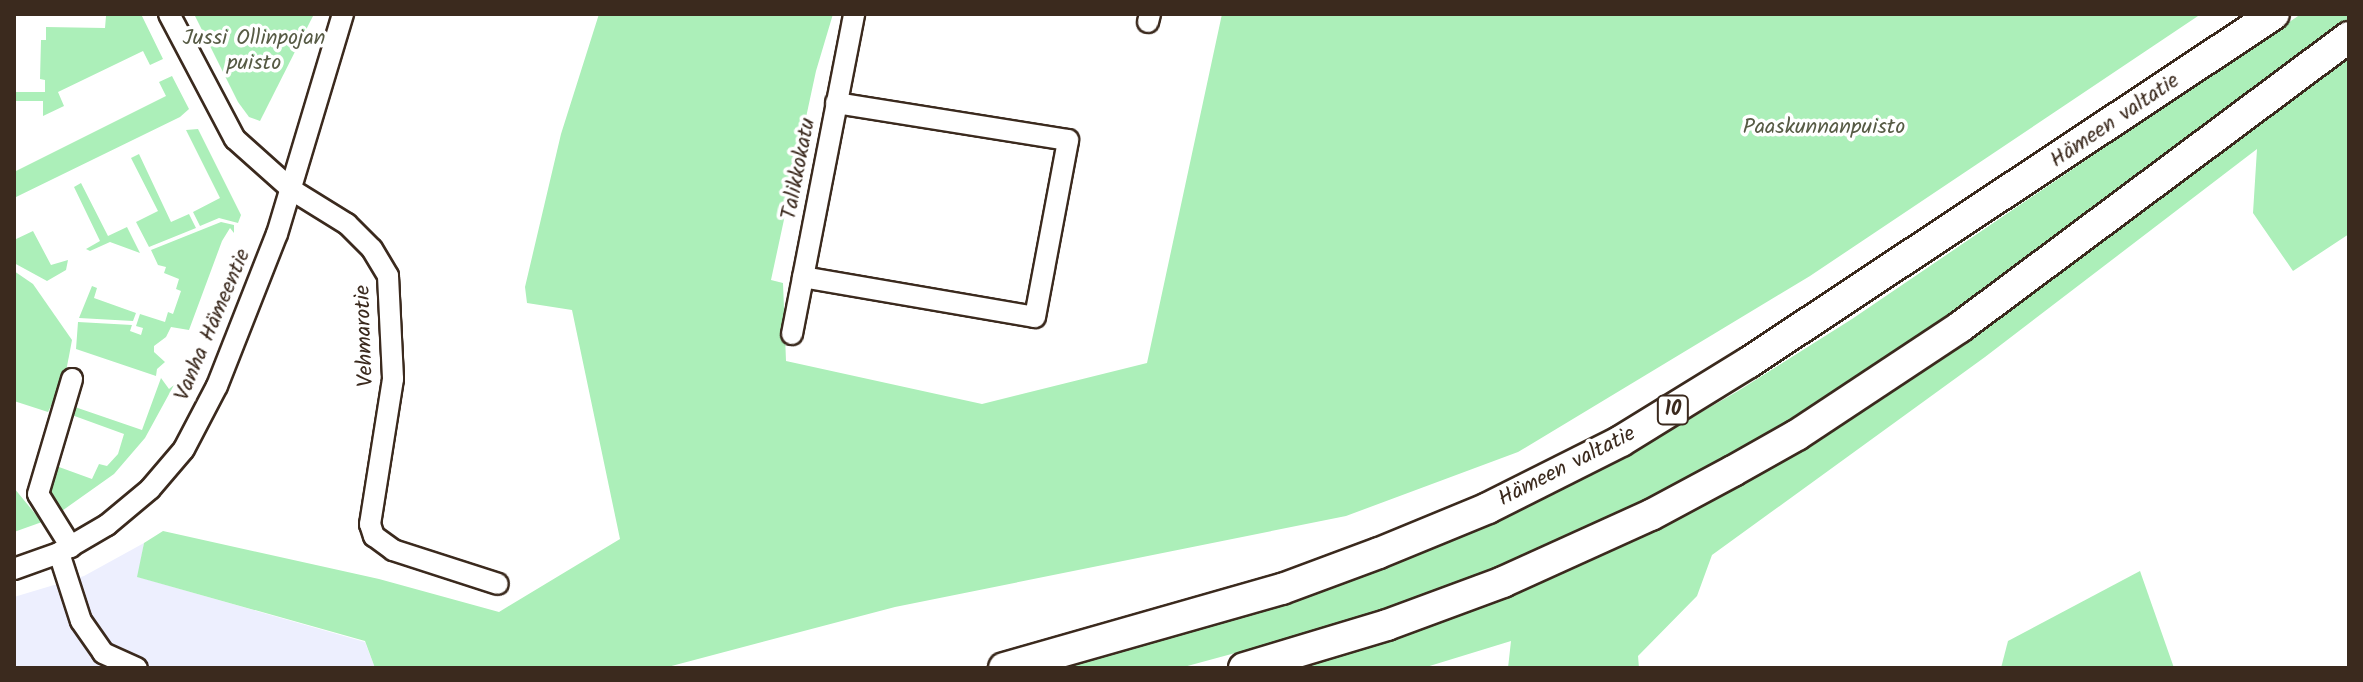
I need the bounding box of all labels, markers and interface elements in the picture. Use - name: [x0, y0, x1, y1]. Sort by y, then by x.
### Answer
- park label: Jussi Ollinpojan puisto: [182, 25, 326, 76]
- street label: Hämeen valtatie: [2045, 68, 2185, 174]
- park label: Paaskunnanpuisto: [1743, 115, 1905, 141]
- street label: Talikkokatu: [776, 116, 822, 222]
- street label: Vanha Hämeentie: [169, 245, 257, 405]
- street label: Vehmarotie: [350, 285, 380, 387]
- road number: 10: [1655, 394, 1691, 426]
- street label: Hämeen valtatie: [1494, 421, 1640, 513]

